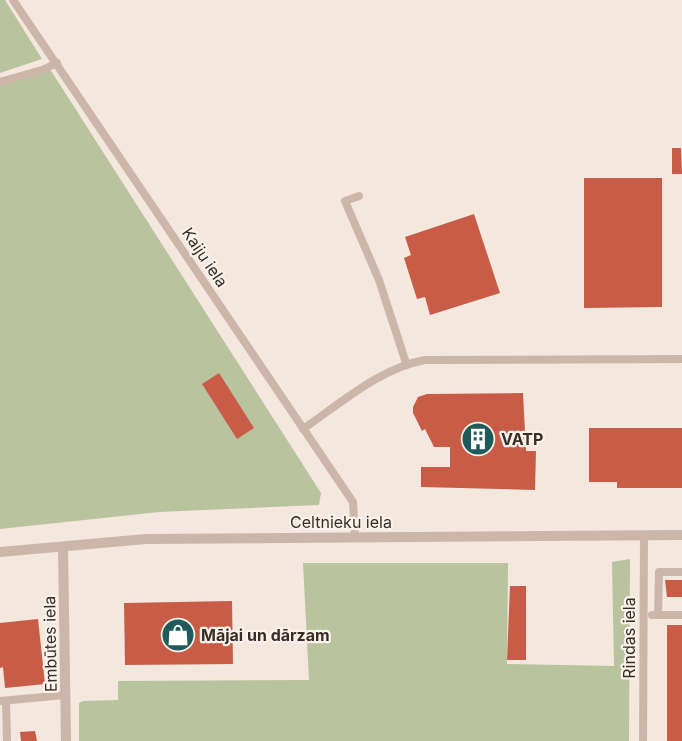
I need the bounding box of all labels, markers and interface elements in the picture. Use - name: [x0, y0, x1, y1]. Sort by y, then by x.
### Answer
- street label: Kaiju iela: [178, 223, 232, 291]
- building icon: VATP: [460, 421, 496, 457]
- place label: VATP: [501, 429, 543, 449]
- street label: Celtnieku iela: [290, 512, 392, 532]
- street label: Embūtes iela: [39, 596, 61, 692]
- street label: Rindas iela: [619, 597, 639, 679]
- shop icon: Mājai un dārzam: [160, 617, 196, 653]
- place label: Mājai un dārzam: [201, 625, 330, 645]

